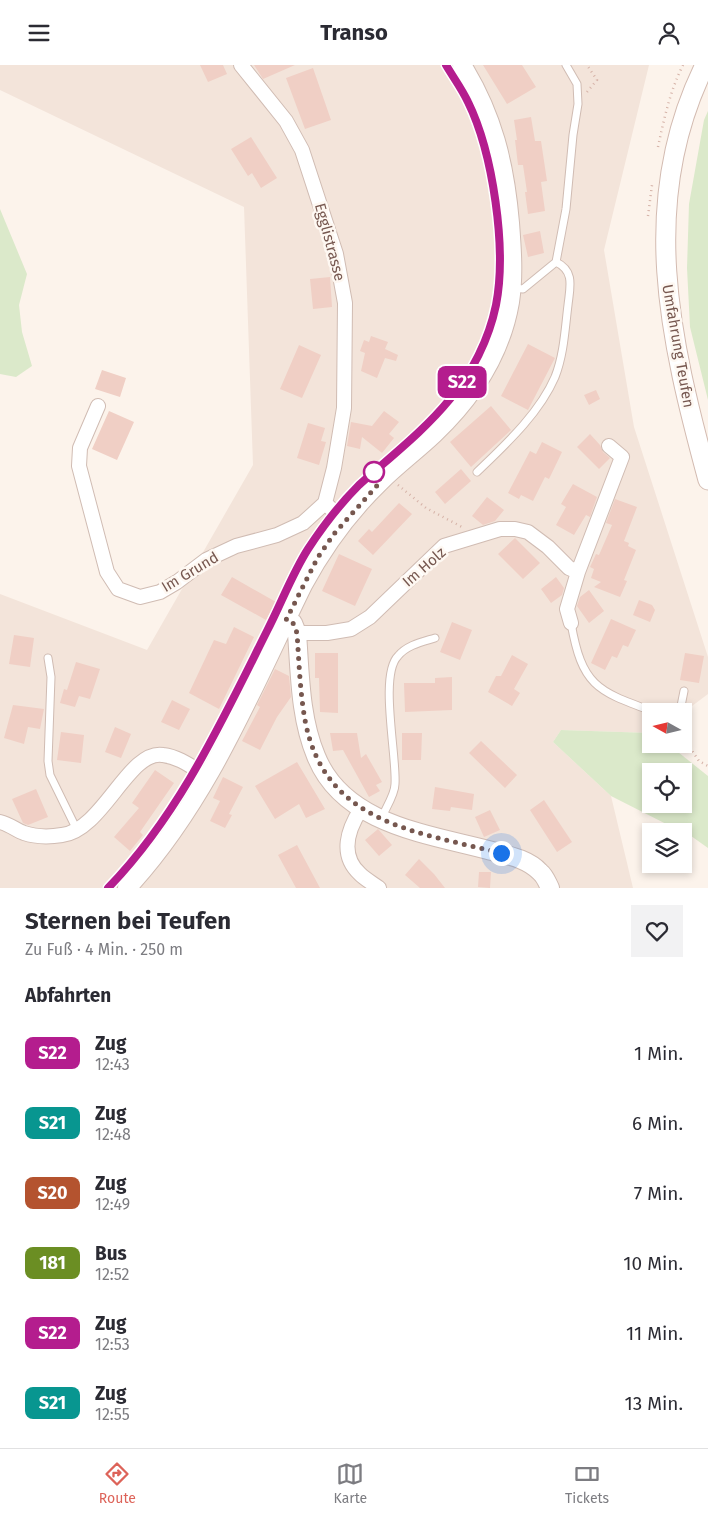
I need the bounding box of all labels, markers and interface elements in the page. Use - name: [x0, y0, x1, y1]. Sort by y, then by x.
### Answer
- icon: menu: [25, 19, 53, 47]
- text: Transo: [320, 19, 388, 46]
- icon: person: [655, 19, 683, 47]
- street label: Egglistrasse: [311, 201, 349, 283]
- street label: Umfahrung Teufen: [658, 283, 698, 409]
- line badge: S22: [433, 366, 491, 398]
- text: S22: [448, 371, 476, 393]
- unlabelled marker: [363, 461, 385, 483]
- street label: Im Holz: [399, 543, 450, 591]
- street label: Im Grund: [158, 548, 222, 596]
- north arrow: [642, 703, 692, 753]
- map controls: [642, 703, 692, 873]
- button: locate: [642, 763, 692, 813]
- button: layers: [642, 823, 692, 873]
- your location: [489, 841, 514, 866]
- button: heart: [631, 905, 683, 957]
- text: Sternen bei Teufen: [25, 907, 231, 935]
- text: Zu Fuß · 4 Min. · 250 m: [25, 940, 183, 959]
- text: Abfahrten: [25, 984, 111, 1007]
- text: Zug: [95, 1032, 126, 1055]
- text: S22: [38, 1042, 67, 1064]
- text: 1 Min.: [634, 1042, 683, 1065]
- text: 12:43: [95, 1055, 130, 1074]
- text: Zug: [95, 1102, 126, 1125]
- text: S21: [39, 1112, 66, 1134]
- text: 6 Min.: [632, 1112, 683, 1135]
- text: 12:48: [95, 1125, 131, 1144]
- text: Zug: [95, 1172, 126, 1195]
- text: S20: [38, 1182, 67, 1204]
- text: 7 Min.: [634, 1182, 683, 1205]
- text: 12:49: [95, 1195, 130, 1214]
- text: Bus: [95, 1242, 127, 1265]
- text: 181: [39, 1252, 66, 1274]
- text: 10 Min.: [623, 1252, 683, 1275]
- text: 12:52: [95, 1265, 130, 1284]
- text: Zug: [95, 1312, 126, 1335]
- text: S22: [38, 1322, 67, 1344]
- text: 11 Min.: [626, 1322, 683, 1345]
- text: 12:53: [95, 1335, 130, 1354]
- text: Zug: [95, 1382, 126, 1405]
- text: S21: [39, 1392, 66, 1414]
- text: 13 Min.: [624, 1392, 683, 1415]
- text: 12:55: [95, 1405, 130, 1424]
- tab: Route: [99, 1460, 136, 1507]
- tab: Karte: [334, 1460, 367, 1507]
- tab: Tickets: [565, 1460, 609, 1507]

